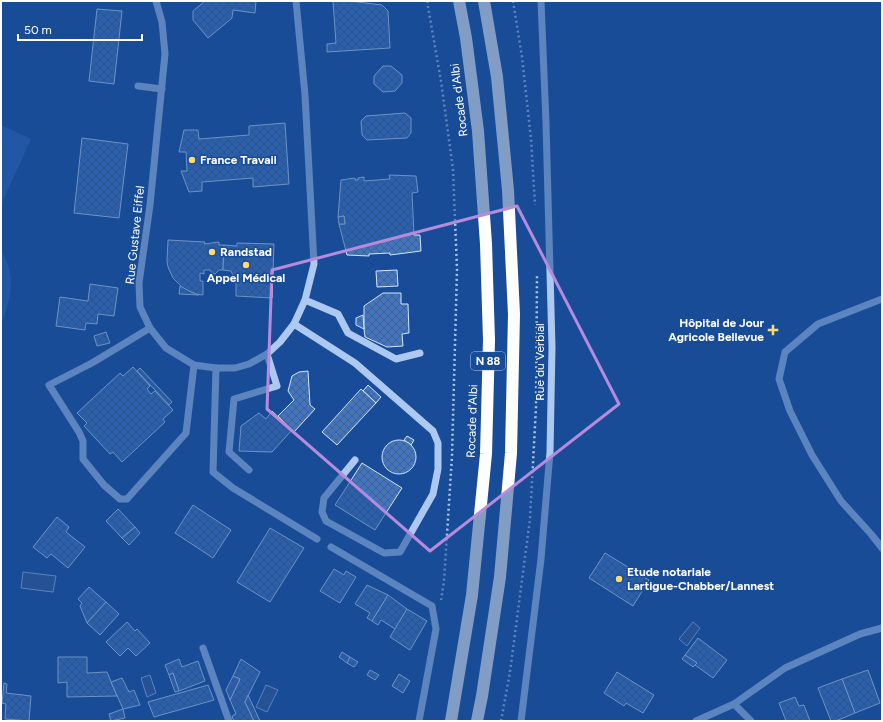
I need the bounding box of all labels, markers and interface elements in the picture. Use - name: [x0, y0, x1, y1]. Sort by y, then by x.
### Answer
- scale bar: [18, 16, 142, 42]
- text: 50 m: [24, 23, 52, 37]
- street label: Rocade d'Albi: [448, 63, 470, 137]
- place label: France Travail: [200, 153, 277, 167]
- marker: France Travail: [187, 155, 197, 165]
- street label: Rue Gustave Eiffel: [123, 185, 147, 285]
- place label: Randstad: [220, 245, 272, 259]
- marker: Randstad: [207, 247, 217, 257]
- marker: Appel Médical: [241, 260, 251, 270]
- place label: Appel Médical: [207, 271, 285, 285]
- place label: Hôpital de Jour Agricole Bellevue: [668, 316, 764, 344]
- street label: Rue du Verbial: [533, 323, 547, 401]
- marker: Hôpital de Jour Agricole Bellevue: [767, 324, 779, 336]
- road number: N 88: [471, 352, 505, 370]
- street label: Rocade d'Albi: [464, 384, 480, 458]
- place label: Etude notariale Lartigue-Chabber/Lannest: [627, 565, 774, 593]
- marker: Etude notariale Lartigue-Chabber/Lannest: [614, 574, 624, 584]

